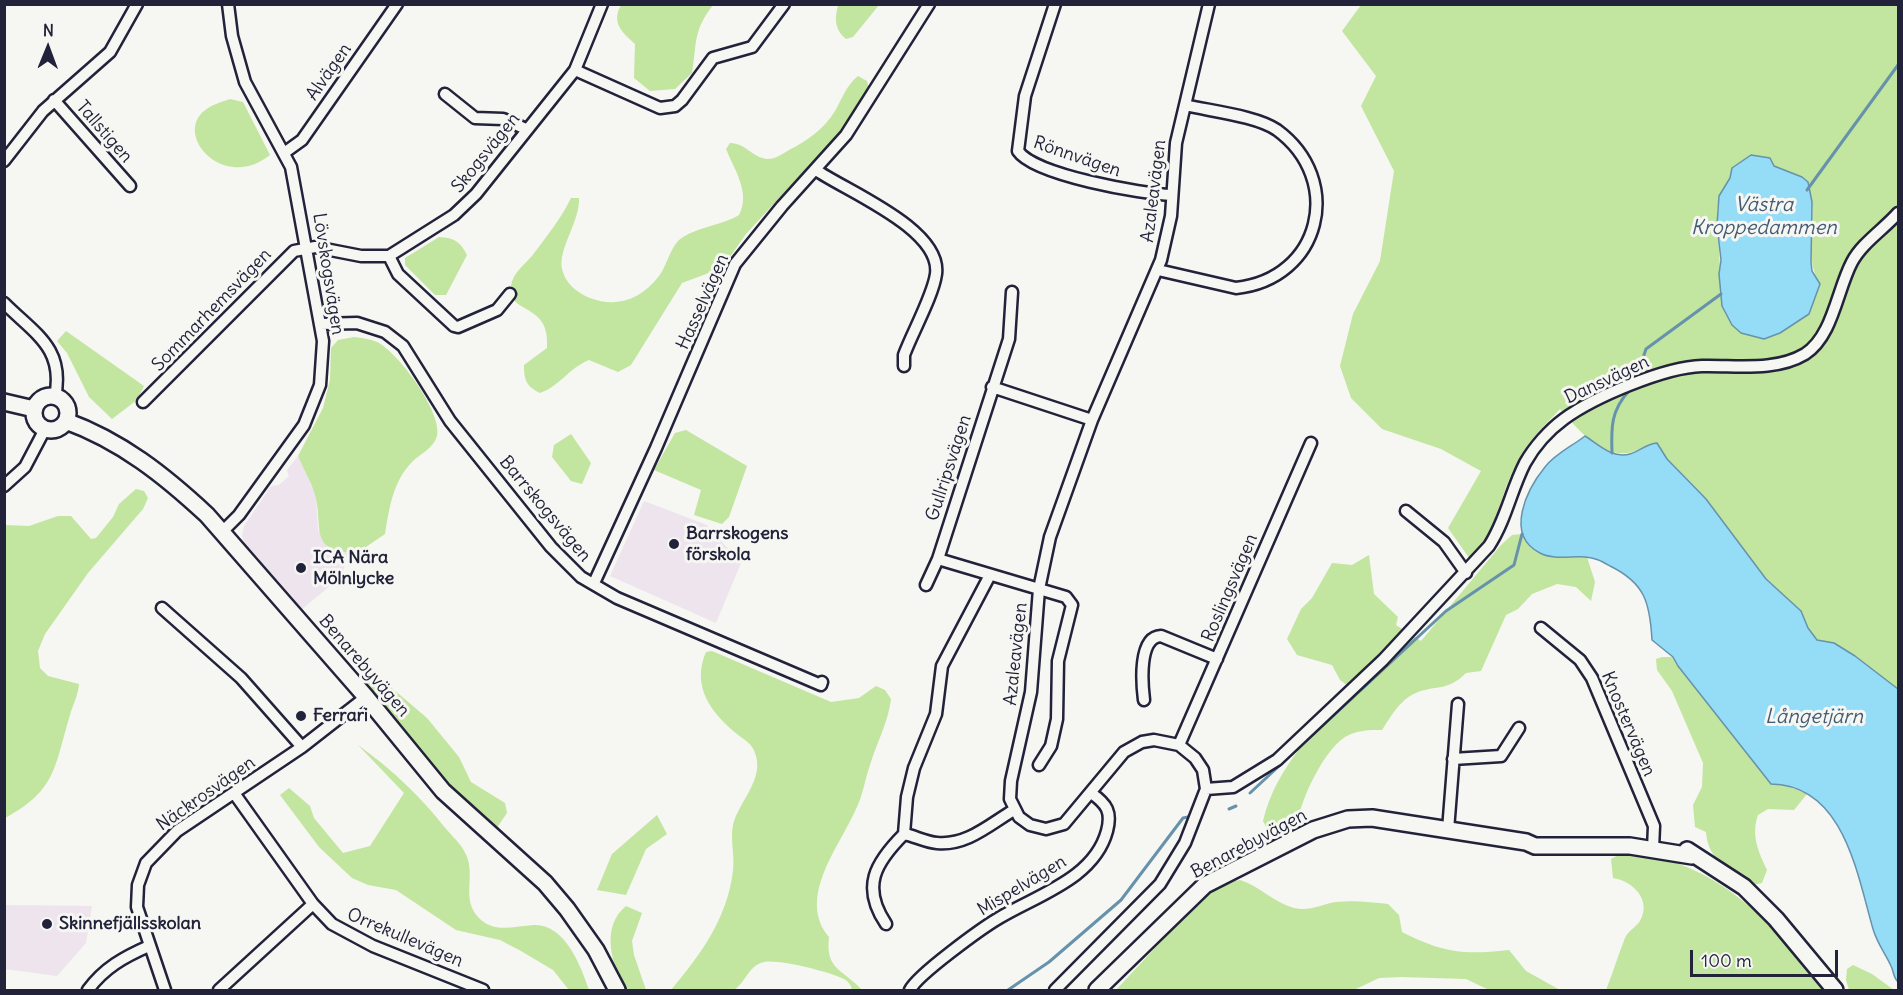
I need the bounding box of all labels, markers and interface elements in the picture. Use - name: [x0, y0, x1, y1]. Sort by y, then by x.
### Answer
- north arrow: [18, 18, 78, 78]
- text: N: [43, 20, 54, 40]
- street label: Alvägen: [302, 39, 356, 105]
- street label: Tallstigen: [71, 97, 137, 167]
- street label: Skogsvägen: [447, 109, 525, 197]
- street label: Rönnvägen: [1030, 132, 1124, 182]
- street label: Azaleavägen: [1137, 138, 1171, 244]
- water label: Västra Kroppedammen: [1691, 193, 1837, 240]
- street label: Lövskogsvägen: [308, 212, 348, 336]
- street label: Sommarhemsvägen: [148, 244, 276, 376]
- street label: Hasselvägen: [672, 251, 734, 353]
- street label: Dansvägen: [1561, 351, 1653, 409]
- street label: Gullripsvägen: [922, 412, 976, 524]
- street label: Barrskogsvägen: [495, 452, 595, 566]
- place label: Barrskogens förskola: [686, 523, 788, 566]
- street label: Roslingsvägen: [1198, 531, 1262, 645]
- marker: Barrskogens förskola: [667, 537, 681, 551]
- place label: ICA Nära Mölnlycke: [313, 547, 394, 590]
- marker: ICA Nära Mölnlycke: [294, 561, 308, 575]
- street label: Azaleavägen: [1000, 601, 1032, 707]
- street label: Benarebyvägen: [314, 611, 414, 721]
- street label: Knostervägen: [1596, 668, 1660, 780]
- place label: Ferrari: [313, 705, 368, 727]
- water label: Långetjärn: [1765, 705, 1863, 729]
- marker: Ferrari: [294, 709, 308, 723]
- street label: Näckrosvägen: [153, 752, 259, 836]
- street label: Benarebyvägen: [1187, 804, 1311, 884]
- street label: Mispelvägen: [974, 851, 1070, 921]
- street label: Orrekullevägen: [344, 904, 466, 972]
- place label: Skinnefjällsskolan: [59, 913, 201, 935]
- marker: Skinnefjällsskolan: [40, 917, 54, 931]
- scale bar: [1693, 938, 1842, 976]
- text: 100 m: [1701, 949, 1752, 972]

